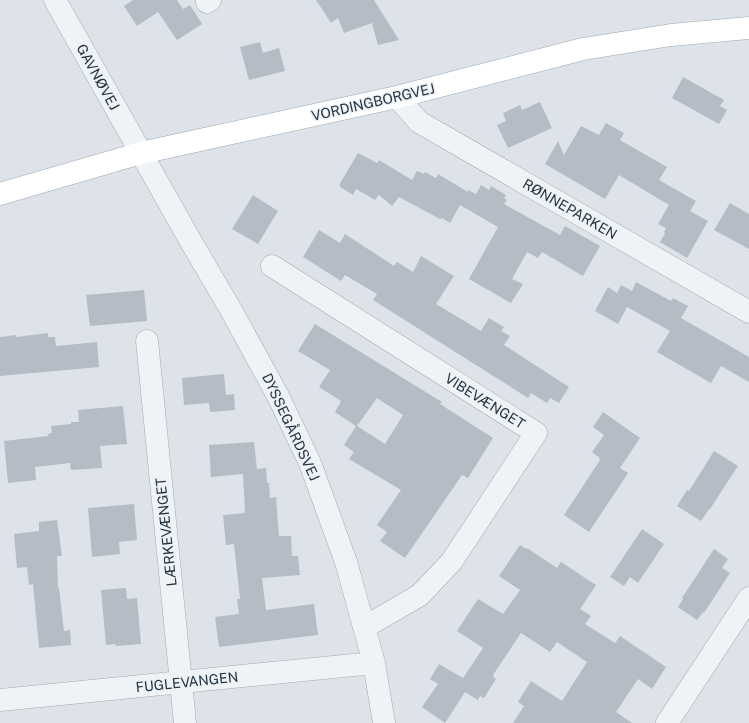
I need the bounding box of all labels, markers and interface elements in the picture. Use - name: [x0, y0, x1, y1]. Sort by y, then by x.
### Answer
- street label: GAVNØVEJ: [73, 41, 123, 113]
- street label: VORDINGBORGVEJ: [310, 80, 436, 124]
- street label: RØNNEPARKEN: [520, 176, 620, 242]
- street label: DYSSEGÅRDSVEJ: [259, 370, 325, 483]
- street label: VIBEVÆNGET: [442, 370, 528, 432]
- street label: LÆRKEVÆNGET: [152, 477, 180, 587]
- street label: FUGLEVANGEN: [135, 669, 239, 695]

